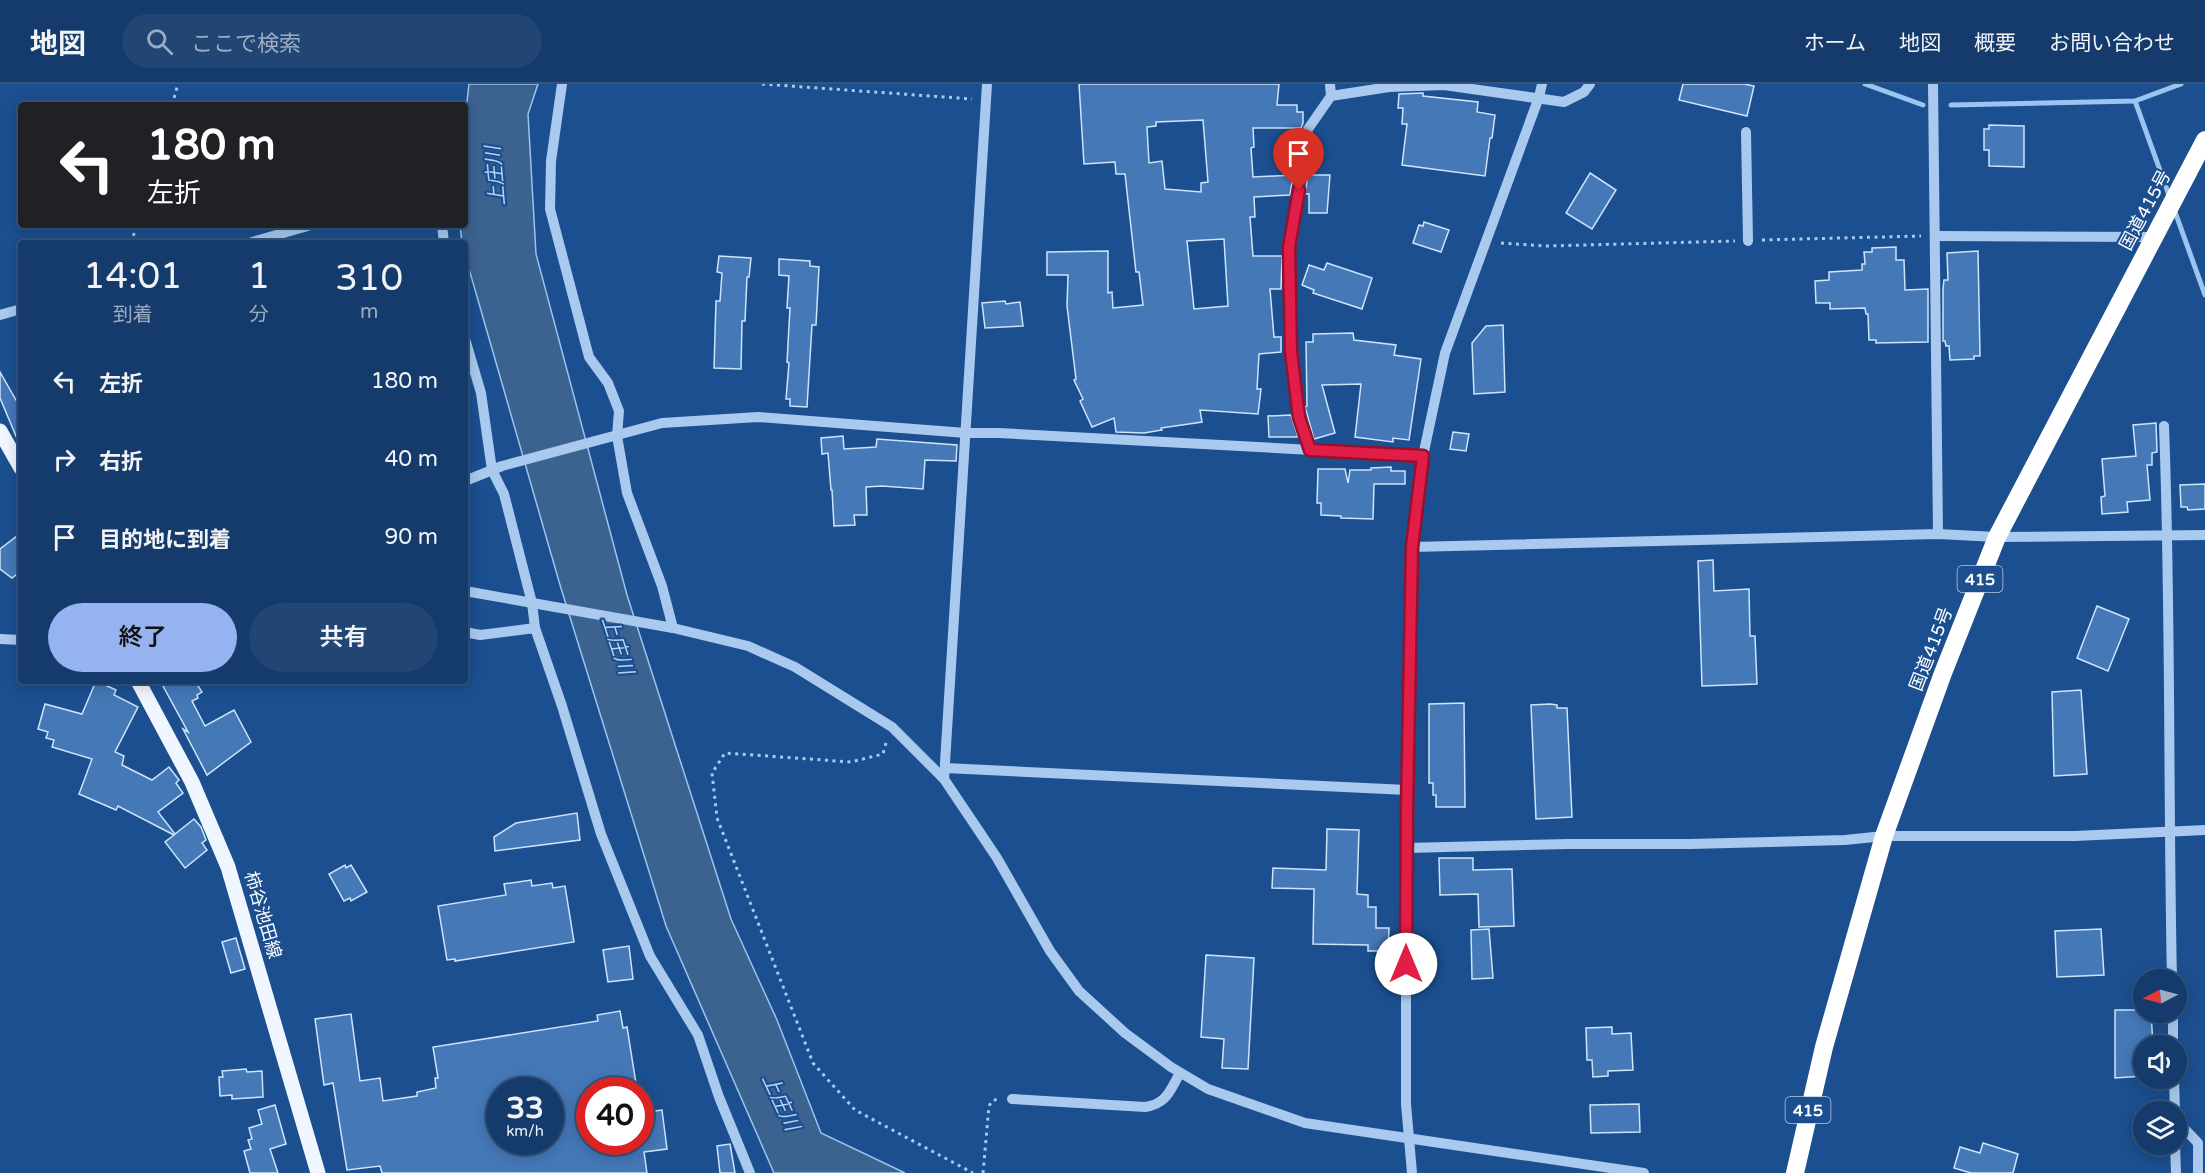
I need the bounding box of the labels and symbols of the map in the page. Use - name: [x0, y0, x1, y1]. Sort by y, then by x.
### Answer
- pin: [1273, 128, 1324, 190]
- water label: 上庄川: [481, 143, 511, 207]
- street label: 国道415号: [2115, 166, 2175, 254]
- road number: 415: [1958, 566, 2002, 592]
- street label: 国道415号: [1905, 604, 1957, 694]
- water label: 上庄川: [596, 613, 638, 679]
- street label: 柿谷池田線: [240, 869, 286, 961]
- position arrow: [1374, 932, 1438, 996]
- north arrow: [2133, 969, 2187, 1023]
- water label: 上庄川: [757, 1070, 804, 1136]
- speed limit sign: 40: [576, 1077, 654, 1155]
- road number: 415: [1786, 1097, 1830, 1123]

